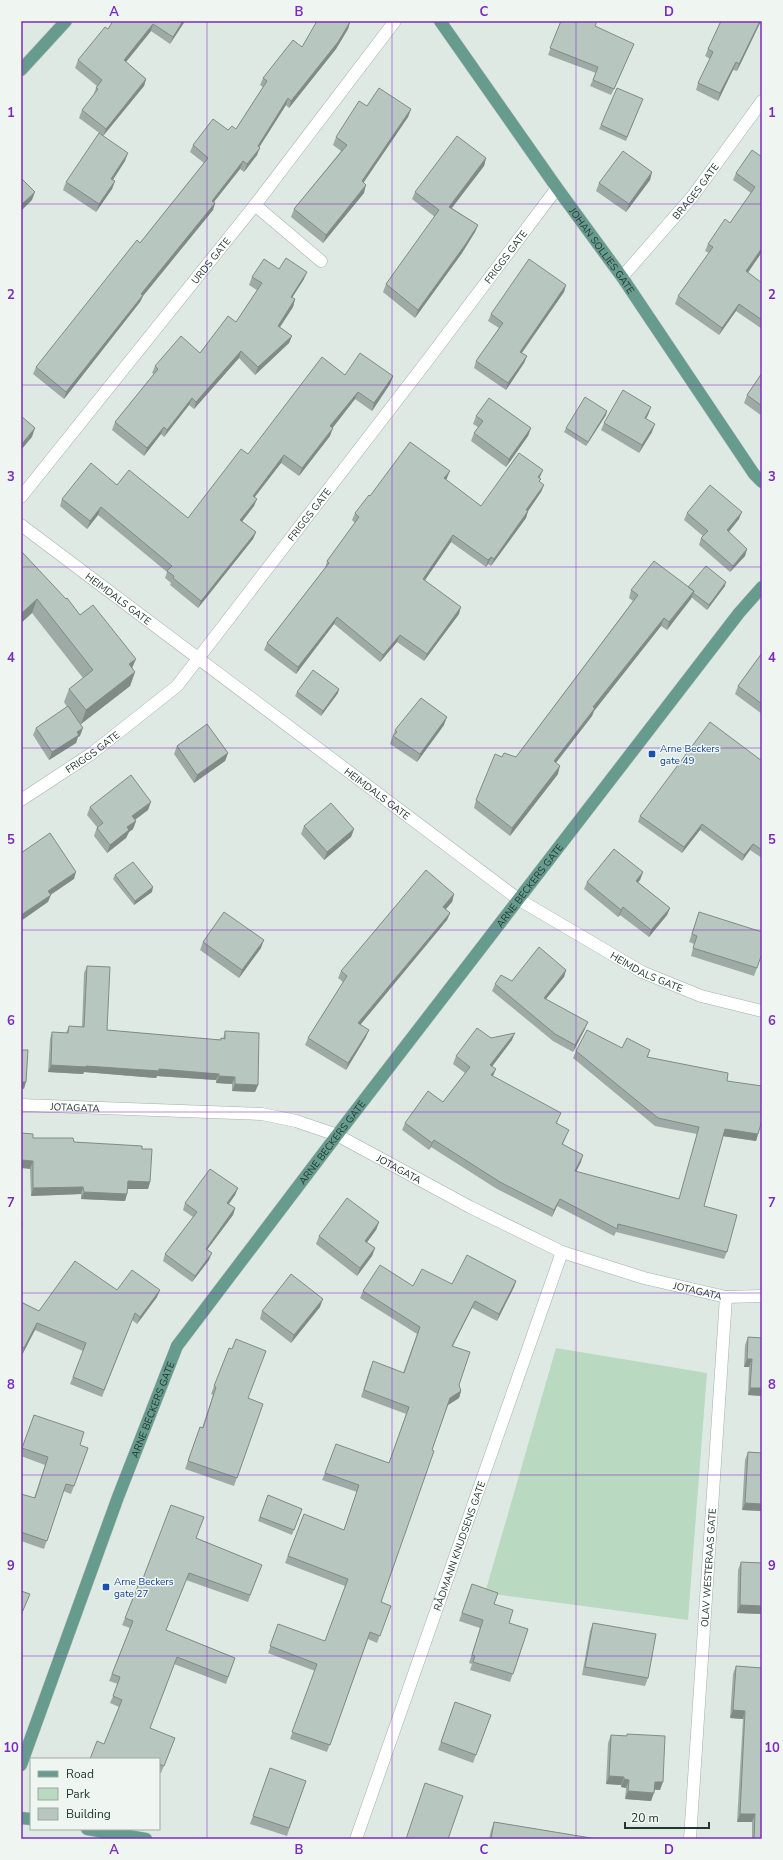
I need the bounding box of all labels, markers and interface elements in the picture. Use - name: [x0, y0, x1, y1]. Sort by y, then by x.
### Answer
- text: A: [109, 3, 119, 21]
- text: B: [295, 3, 304, 21]
- text: C: [480, 3, 489, 21]
- text: D: [664, 3, 674, 21]
- text: 1: [7, 104, 15, 122]
- text: 1: [768, 104, 776, 122]
- street label: BRAGES GATE: [670, 160, 723, 223]
- street label: JOHAN SOLLIES GATE: [565, 204, 637, 297]
- street label: FRIGGS GATE: [482, 227, 531, 287]
- street label: URDS GATE: [188, 235, 234, 287]
- text: 2: [7, 286, 15, 304]
- text: 2: [768, 286, 776, 304]
- text: 3: [7, 468, 15, 486]
- text: 3: [768, 468, 776, 486]
- street label: FRIGGS GATE: [285, 485, 335, 544]
- street label: HEIMDALS GATE: [82, 570, 154, 629]
- text: 4: [7, 649, 15, 667]
- text: 4: [768, 649, 776, 667]
- street label: FRIGGS GATE: [63, 728, 123, 777]
- place label: Arne Beckers gate 49: [660, 742, 720, 768]
- marker: Arne Beckers gate 49: [647, 749, 657, 759]
- street label: HEIMDALS GATE: [341, 765, 413, 823]
- text: 5: [7, 831, 15, 849]
- text: 5: [768, 831, 776, 849]
- street label: ARNE BECKERS GATE: [493, 841, 567, 931]
- street label: HEIMDALS GATE: [608, 949, 685, 996]
- text: 6: [7, 1012, 15, 1030]
- text: 6: [768, 1012, 776, 1030]
- street label: ARNE BECKERS GATE: [296, 1098, 369, 1188]
- street label: JOTAGATA: [49, 1100, 101, 1116]
- street label: JOTAGATA: [373, 1151, 424, 1188]
- text: 7: [7, 1194, 15, 1212]
- text: 7: [768, 1194, 776, 1212]
- street label: JOTAGATA: [671, 1279, 724, 1304]
- street label: ARNE BECKERS GATE: [128, 1359, 178, 1460]
- text: 8: [7, 1376, 15, 1394]
- text: 8: [768, 1376, 776, 1394]
- street label: RÅDMANN KNUDSENS GATE: [431, 1479, 489, 1613]
- street label: OLAV WESTERAAS GATE: [698, 1508, 720, 1628]
- text: 9: [7, 1557, 15, 1575]
- text: 9: [768, 1557, 776, 1575]
- place label: Arne Beckers gate 27: [114, 1575, 174, 1601]
- marker: Arne Beckers gate 27: [101, 1582, 111, 1592]
- text: 10: [3, 1739, 19, 1757]
- text: 10: [764, 1739, 780, 1757]
- legend: [30, 1758, 160, 1830]
- text: Road: [66, 1766, 94, 1782]
- text: Park: [66, 1786, 91, 1802]
- scale bar: [625, 1804, 709, 1830]
- text: Building: [66, 1806, 111, 1822]
- text: 20 m: [631, 1810, 659, 1826]
- text: A: [109, 1841, 119, 1859]
- text: B: [295, 1841, 304, 1859]
- text: C: [480, 1841, 489, 1859]
- text: D: [664, 1841, 674, 1859]

